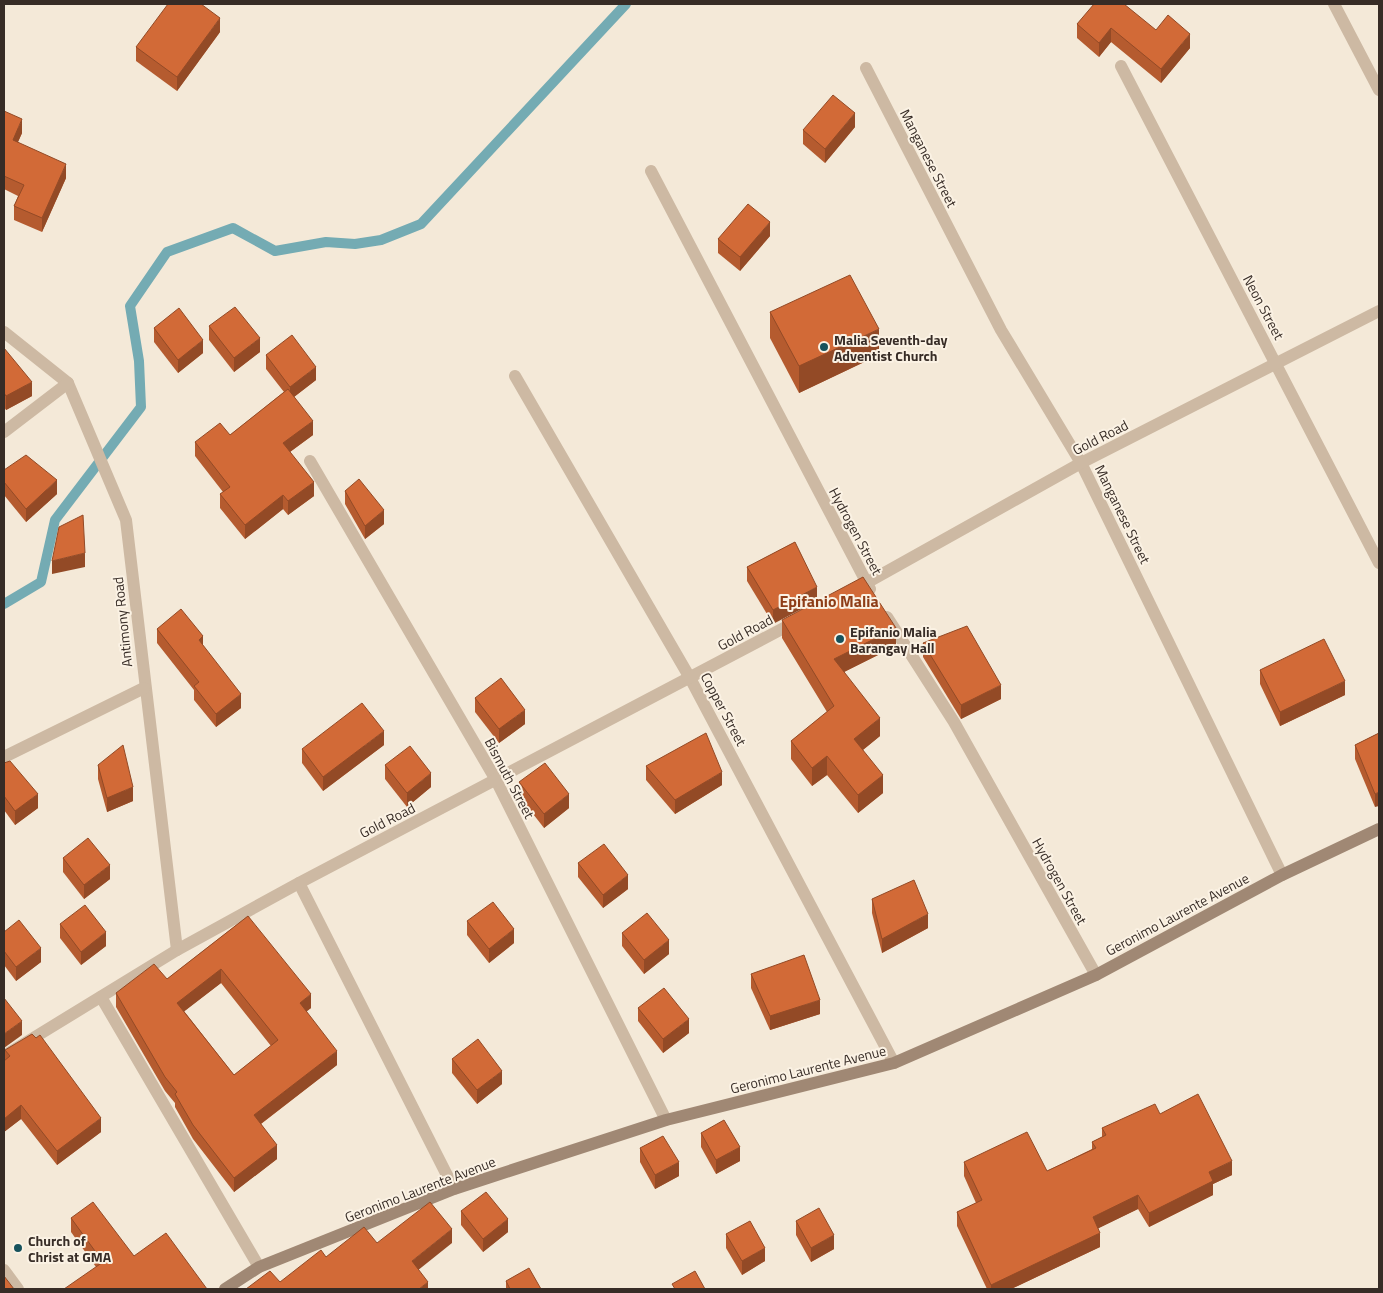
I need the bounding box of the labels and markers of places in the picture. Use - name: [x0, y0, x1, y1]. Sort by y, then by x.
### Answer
- place label: Malia Seventh-day Adventist Church: [834, 329, 948, 366]
- marker: Malia Seventh-day Adventist Church: [818, 341, 830, 353]
- place label: Epifanio Malia Barangay Hall: [850, 621, 937, 658]
- marker: Epifanio Malia Barangay Hall: [834, 633, 846, 645]
- place label: Church of Christ at GMA: [28, 1230, 112, 1267]
- marker: Church of Christ at GMA: [12, 1242, 24, 1254]

